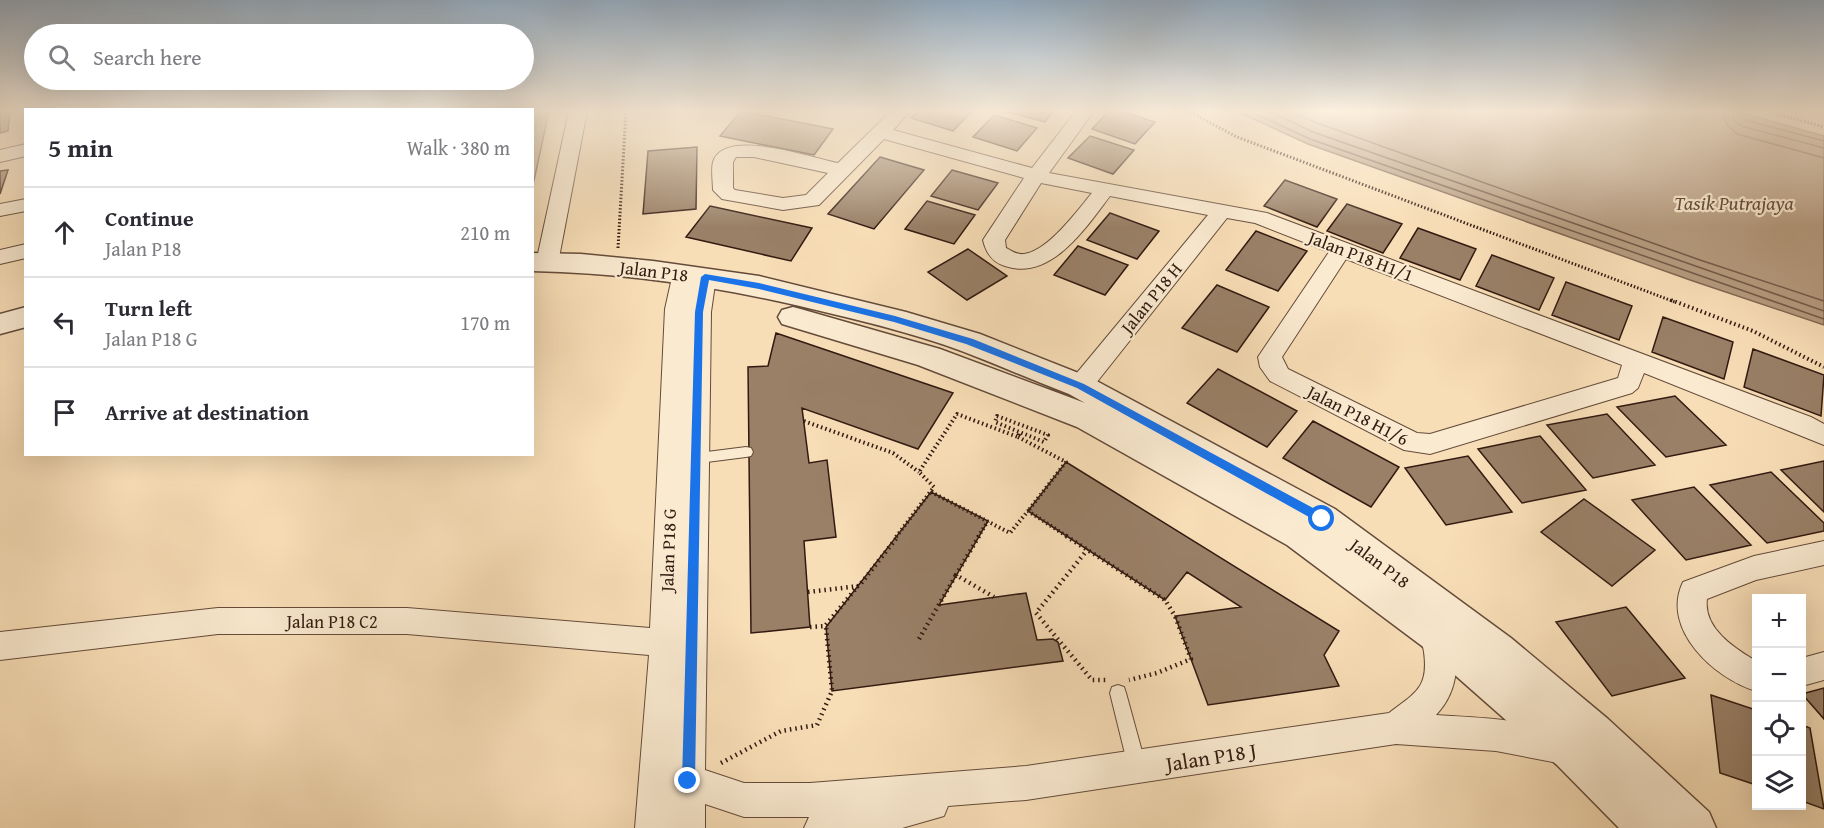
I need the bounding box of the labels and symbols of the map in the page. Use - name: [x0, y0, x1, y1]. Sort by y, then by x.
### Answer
- water label: Tasik Putrajaya: [1674, 188, 1795, 217]
- street label: Jalan P18 H1/1: [1303, 223, 1417, 288]
- street label: Jalan P18: [616, 253, 690, 289]
- street label: Jalan P18 H: [1113, 257, 1188, 341]
- street label: Jalan P18 H1/6: [1301, 377, 1413, 452]
- route start: [1308, 505, 1334, 531]
- street label: Jalan P18 G: [653, 507, 683, 594]
- street label: Jalan P18: [1343, 530, 1416, 594]
- street label: Jalan P18 C2: [284, 608, 378, 635]
- street label: Jalan P18 J: [1160, 735, 1259, 780]
- route end: [674, 767, 700, 793]

